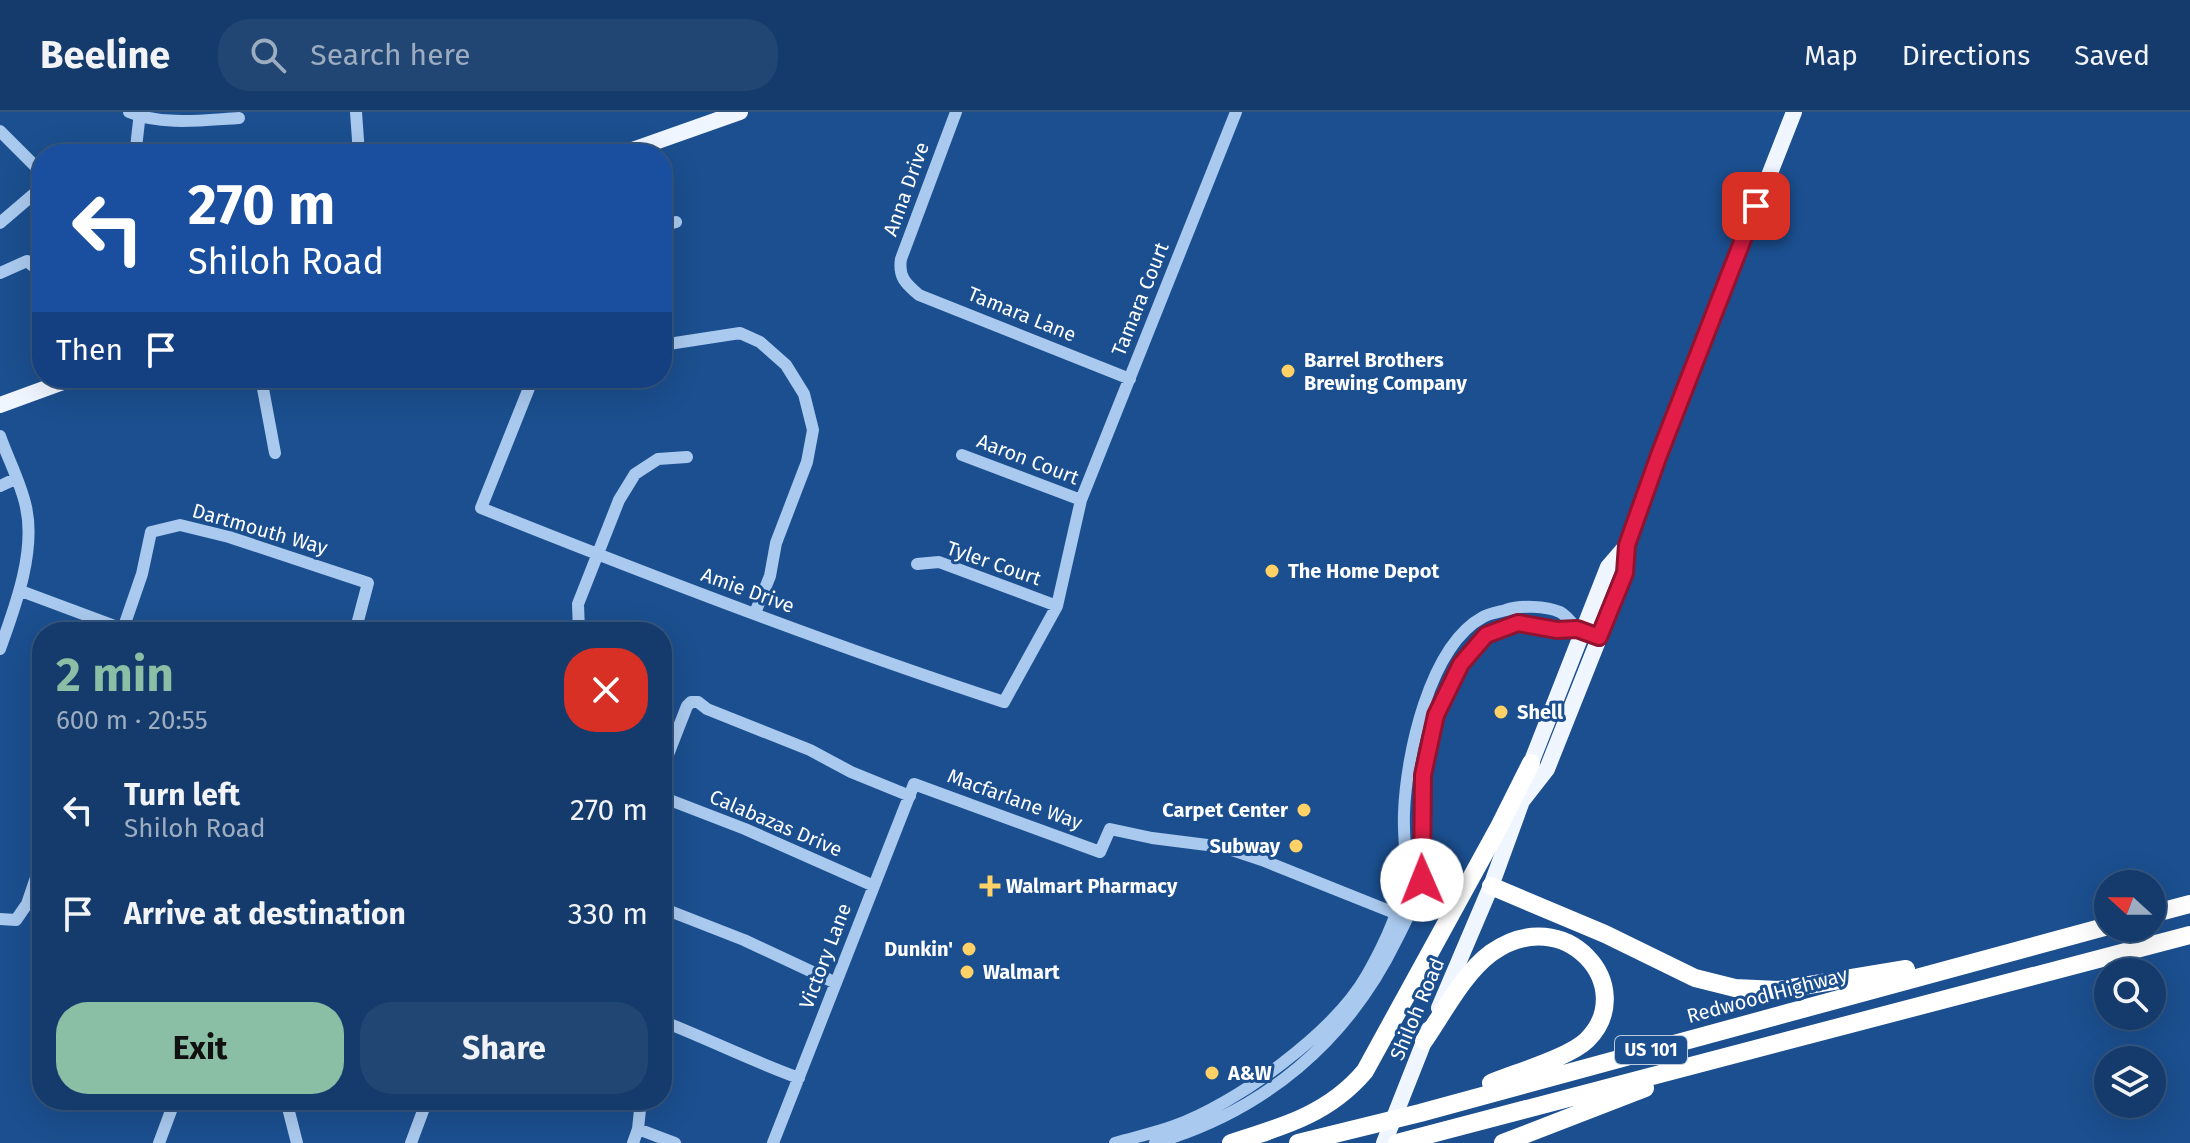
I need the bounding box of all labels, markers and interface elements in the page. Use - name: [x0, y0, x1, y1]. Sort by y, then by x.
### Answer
- search box: [218, 19, 778, 91]
- text: Beeline: [40, 32, 170, 78]
- icon: search: [246, 33, 290, 77]
- text: Search here: [310, 37, 471, 73]
- text: Map: [1804, 39, 1858, 72]
- text: Directions: [1902, 39, 2030, 72]
- text: Saved: [2074, 39, 2150, 72]
- street label: Anna Drive: [878, 139, 934, 239]
- text: 270 m: [188, 172, 335, 239]
- pin: [1722, 172, 1790, 240]
- icon: left: [56, 176, 160, 280]
- icon: arrive: [1734, 184, 1778, 228]
- street label: Tamara Court: [1106, 238, 1174, 359]
- text: Shiloh Road: [188, 240, 384, 284]
- street label: Tamara Lane: [964, 281, 1080, 347]
- icon: arrive: [139, 328, 183, 372]
- text: Then: [56, 332, 123, 368]
- place label: Barrel Brothers Brewing Company: [1304, 348, 1468, 395]
- marker: Barrel Brothers Brewing Company: [1279, 362, 1297, 380]
- street label: Aaron Court: [974, 429, 1083, 490]
- street label: Dartmouth Way: [190, 498, 331, 560]
- street label: Tyler Court: [944, 536, 1045, 591]
- place label: The Home Depot: [1288, 559, 1439, 583]
- street label: Amie Drive: [698, 562, 798, 618]
- marker: The Home Depot: [1263, 562, 1281, 580]
- text: 2 min: [56, 646, 174, 704]
- button: close: [564, 648, 648, 732]
- place label: Shell: [1517, 700, 1563, 724]
- marker: Shell: [1492, 703, 1510, 721]
- text: 600 m · 20:55: [56, 705, 208, 736]
- street label: Macfarlane Way: [944, 763, 1086, 835]
- text: Turn left: [124, 777, 240, 813]
- street label: Calabazas Drive: [706, 784, 846, 862]
- icon: left: [56, 788, 100, 832]
- text: 270 m: [570, 792, 648, 828]
- place label: Carpet Center: [1162, 798, 1289, 822]
- marker: Carpet Center: [1295, 801, 1313, 819]
- text: Shiloh Road: [124, 813, 266, 844]
- place label: Subway: [1209, 834, 1281, 858]
- marker: Subway: [1287, 837, 1305, 855]
- position arrow: [1380, 838, 1464, 922]
- north arrow: [2094, 870, 2166, 942]
- map controls: [2094, 870, 2166, 1118]
- place label: Walmart Pharmacy: [1006, 874, 1178, 898]
- marker: Walmart Pharmacy: [981, 877, 999, 895]
- icon: arrive: [56, 892, 100, 936]
- text: Arrive at destination: [124, 896, 406, 932]
- text: 330 m: [568, 896, 648, 932]
- street label: Victory Lane: [794, 900, 856, 1012]
- place label: Dunkin': [884, 937, 953, 961]
- marker: Dunkin': [960, 940, 978, 958]
- street label: Shiloh Road: [1385, 954, 1449, 1064]
- button: search: [2094, 958, 2166, 1030]
- place label: Walmart: [983, 960, 1060, 984]
- street label: Redwood Highway: [1684, 962, 1850, 1028]
- marker: Walmart: [958, 963, 976, 981]
- button: Exit: [56, 1002, 344, 1094]
- button: Share: [360, 1002, 648, 1094]
- road number: US 101: [1615, 1036, 1687, 1064]
- button: layers: [2094, 1046, 2166, 1118]
- place label: A&W: [1227, 1061, 1272, 1085]
- marker: A&W: [1203, 1064, 1221, 1082]

